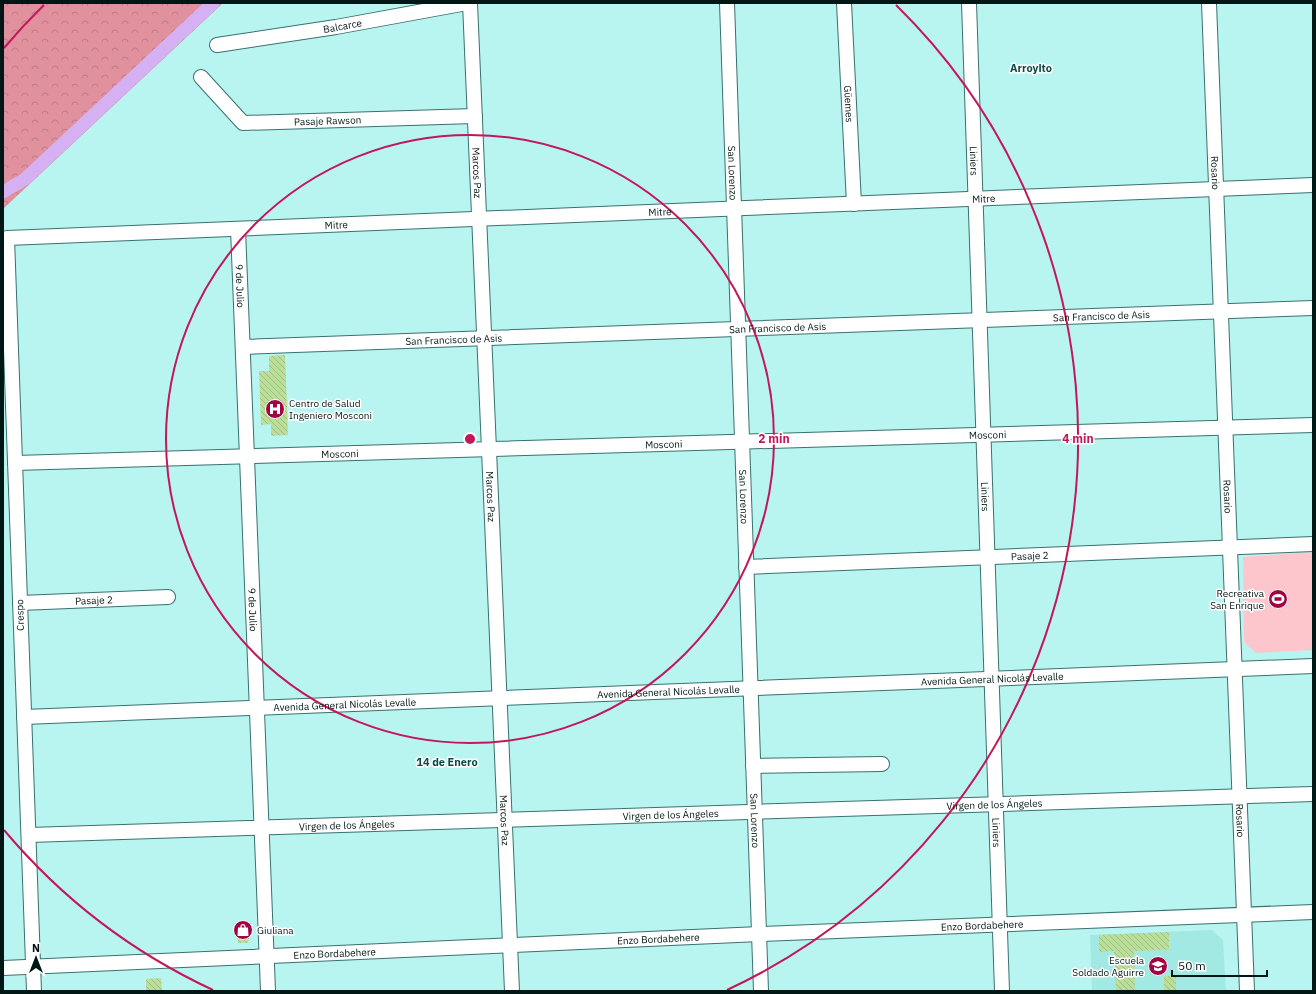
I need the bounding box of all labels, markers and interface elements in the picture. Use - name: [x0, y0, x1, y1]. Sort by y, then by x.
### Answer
- street label: Balcarce: [322, 16, 363, 35]
- district label: Arroyito: [1010, 61, 1052, 75]
- street label: Güemes: [842, 85, 856, 123]
- street label: Pasaje Rawson: [294, 113, 362, 128]
- street label: San Lorenzo: [725, 145, 740, 201]
- street label: Liniers: [967, 146, 981, 176]
- street label: Marcos Paz: [470, 147, 485, 199]
- street label: Rosario: [1208, 156, 1223, 190]
- street label: Mitre: [972, 191, 996, 205]
- street label: Mitre: [648, 205, 672, 218]
- street label: Mitre: [324, 218, 349, 232]
- street label: 9 de Julio: [233, 264, 248, 308]
- street label: San Francisco de Asis: [1053, 307, 1150, 324]
- street label: San Francisco de Asis: [729, 319, 826, 336]
- street label: San Francisco de Asis: [405, 331, 503, 348]
- place label: Centro de Salud Ingeniero Mosconi: [289, 397, 372, 422]
- hospital icon: Centro de Salud Ingeniero Mosconi: [264, 398, 286, 420]
- street label: Mosconi: [969, 427, 1006, 442]
- text: 2 min: [758, 431, 790, 446]
- text: 4 min: [1062, 431, 1094, 446]
- centre of rings: [463, 432, 477, 446]
- street label: Mosconi: [645, 437, 683, 451]
- street label: Mosconi: [321, 446, 359, 461]
- street label: San Lorenzo: [737, 469, 751, 525]
- street label: Marcos Paz: [483, 471, 499, 523]
- street label: Rosario: [1221, 479, 1235, 514]
- street label: Liniers: [978, 482, 992, 512]
- street label: Pasaje 2: [1011, 548, 1049, 563]
- place label: Recreativa San Enrique: [1210, 587, 1265, 612]
- street label: 9 de Julio: [246, 588, 260, 632]
- sports icon: Recreativa San Enrique: [1267, 588, 1289, 610]
- street label: Pasaje 2: [75, 593, 113, 607]
- street label: Crespo: [13, 599, 27, 631]
- street label: Avenida General Nicolás Levalle: [921, 669, 1064, 688]
- street label: Avenida General Nicolás Levalle: [597, 682, 741, 701]
- street label: Avenida General Nicolás Levalle: [273, 695, 417, 714]
- district label: 14 de Enero: [416, 755, 478, 769]
- street label: San Lorenzo: [748, 793, 763, 848]
- street label: Marcos Paz: [497, 795, 512, 846]
- street label: Virgen de los Ángeles: [946, 796, 1043, 812]
- street label: Rosario: [1233, 803, 1248, 838]
- street label: Virgen de los Ángeles: [622, 806, 719, 823]
- street label: Virgen de los Ángeles: [299, 817, 395, 833]
- street label: Liniers: [990, 817, 1004, 848]
- street label: Enzo Bordabehere: [941, 917, 1024, 933]
- shop icon: Giuliana: [232, 919, 254, 941]
- place label: Giuliana: [257, 924, 294, 937]
- street label: Enzo Bordabehere: [617, 930, 700, 947]
- north arrow: [16, 938, 56, 978]
- text: N: [32, 941, 40, 955]
- street label: Enzo Bordabehere: [293, 945, 377, 961]
- scale bar: [1172, 952, 1267, 978]
- place label: Escuela Soldado Aguirre: [1072, 954, 1145, 979]
- school or university icon: Escuela Soldado Aguirre: [1147, 955, 1169, 977]
- text: 50 m: [1178, 958, 1206, 973]

